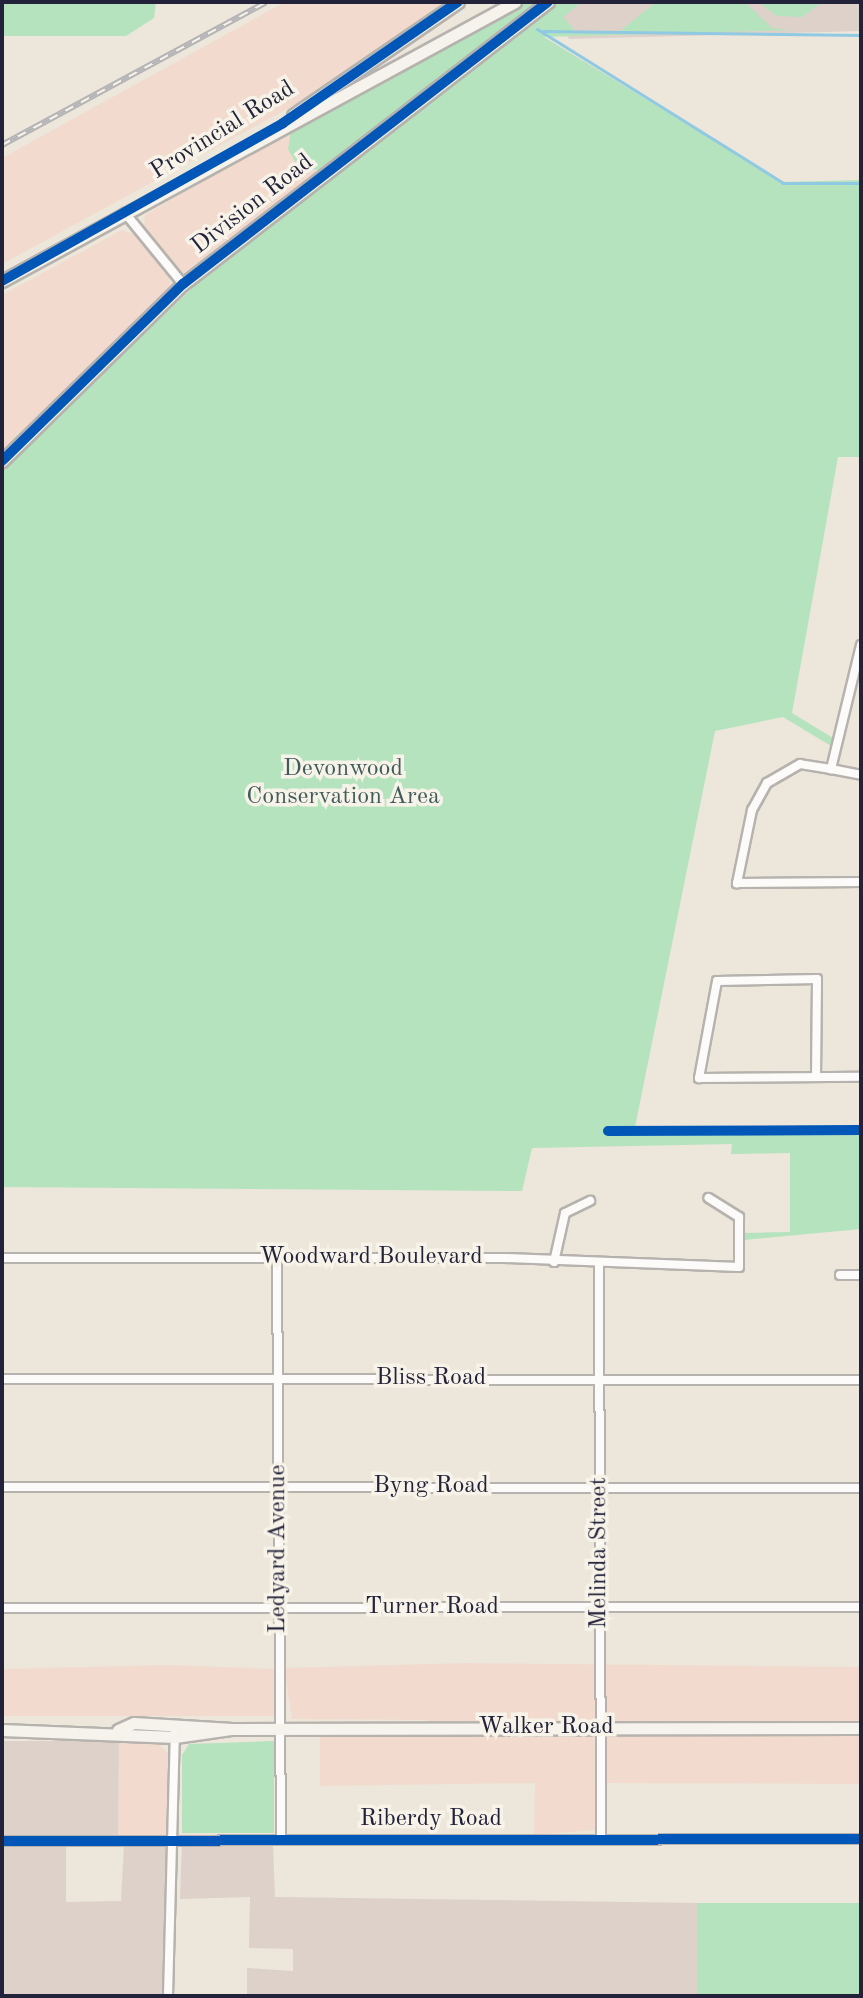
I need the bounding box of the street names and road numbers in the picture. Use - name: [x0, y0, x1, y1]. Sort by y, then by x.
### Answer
- street label: Provincial Road: [146, 75, 300, 187]
- street label: Division Road: [186, 149, 320, 261]
- street label: Woodward Boulevard: [259, 1244, 483, 1272]
- street label: Bliss Road: [376, 1365, 486, 1393]
- street label: Ledyard Avenue: [265, 1465, 293, 1633]
- street label: Byng Road: [373, 1473, 489, 1501]
- street label: Melinda Street: [586, 1477, 614, 1629]
- street label: Turner Road: [365, 1594, 499, 1622]
- street label: Walker Road: [478, 1714, 614, 1742]
- street label: Riberdy Road: [360, 1806, 502, 1834]

